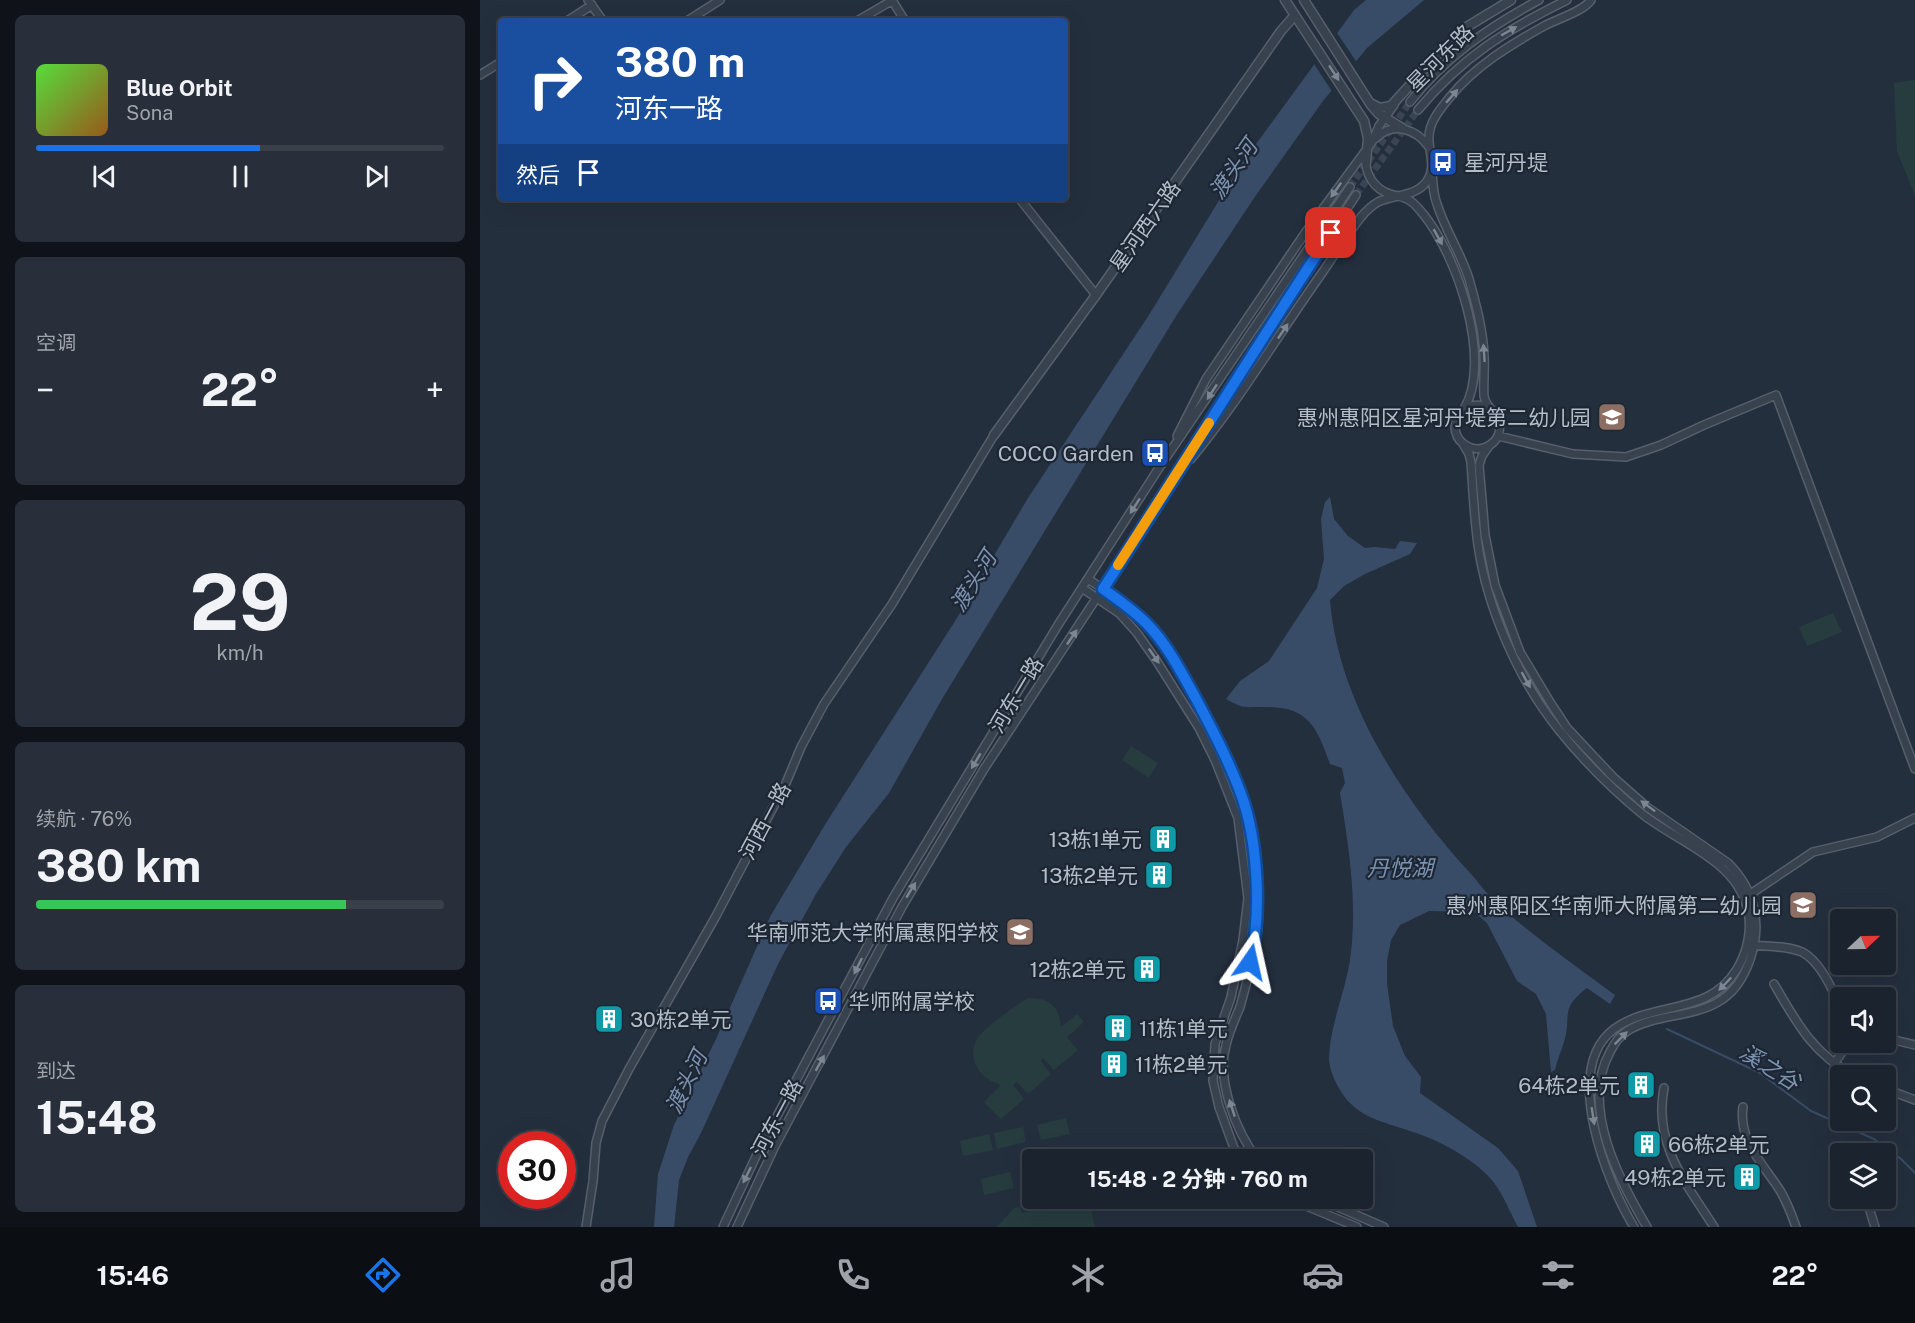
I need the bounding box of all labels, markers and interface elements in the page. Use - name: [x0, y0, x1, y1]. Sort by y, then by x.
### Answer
- street label: 星河东路: [1401, 19, 1479, 97]
- one-way arrow: [1501, 26, 1518, 36]
- text: 380 m: [615, 37, 745, 86]
- icon: right: [516, 42, 594, 120]
- one-way arrow: [1328, 65, 1339, 81]
- text: Blue Orbit: [126, 75, 233, 101]
- one-way arrow: [1445, 88, 1459, 103]
- text: 河东一路: [615, 92, 723, 124]
- text: Sona: [126, 101, 173, 125]
- water label: 渡头河: [1203, 131, 1265, 203]
- bus stop icon: 星河丹堤: [1427, 146, 1459, 178]
- place label: 星河丹堤: [1464, 150, 1548, 175]
- icon: arrive: [572, 156, 605, 189]
- icon: previous: [88, 160, 121, 193]
- icon: pause: [224, 160, 257, 193]
- icon: next: [360, 160, 393, 193]
- text: 然后: [516, 162, 560, 188]
- street label: 星河西六路: [1105, 176, 1185, 276]
- one-way arrow: [1330, 182, 1342, 198]
- pin: [1305, 207, 1356, 258]
- icon: arrive: [1314, 216, 1347, 249]
- one-way arrow: [1433, 229, 1443, 246]
- one-way arrow: [1277, 323, 1288, 339]
- text: 空调: [36, 331, 76, 355]
- one-way arrow: [1479, 344, 1489, 363]
- text: 22°: [201, 363, 279, 416]
- text: −: [36, 371, 54, 409]
- text: +: [426, 371, 444, 409]
- one-way arrow: [1206, 384, 1217, 401]
- school or university icon: 惠州惠阳区星河丹堤第二幼儿园: [1596, 401, 1628, 433]
- place label: 惠州惠阳区星河丹堤第二幼儿园: [1297, 405, 1591, 430]
- bus stop icon: COCO Garden: [1139, 437, 1171, 469]
- place label: COCO Garden: [998, 441, 1134, 466]
- one-way arrow: [1129, 498, 1140, 514]
- water label: 渡头河: [944, 543, 1004, 616]
- text: 29: [190, 556, 290, 648]
- one-way arrow: [1066, 629, 1077, 645]
- text: km/h: [216, 641, 264, 665]
- one-way arrow: [1148, 648, 1160, 664]
- street label: 河东一路: [984, 653, 1048, 737]
- one-way arrow: [1521, 672, 1531, 689]
- one-way arrow: [971, 753, 981, 770]
- street label: 河西一路: [734, 778, 796, 864]
- one-way arrow: [1640, 801, 1655, 813]
- text: 续航 · 76%: [36, 807, 132, 831]
- building icon: 13栋1单元: [1147, 823, 1179, 855]
- place label: 13栋1单元: [1049, 827, 1142, 852]
- text: 380 km: [36, 839, 201, 892]
- water label: 丹悦湖: [1367, 855, 1436, 881]
- building icon: 13栋2单元: [1143, 859, 1175, 891]
- place label: 13栋2单元: [1041, 863, 1138, 888]
- one-way arrow: [906, 882, 917, 898]
- school or university icon: 惠州惠阳区华南师大附属第二幼儿园: [1787, 889, 1819, 921]
- place label: 惠州惠阳区华南师大附属第二幼儿园: [1446, 893, 1782, 918]
- north arrow: [1830, 909, 1896, 975]
- map controls: [1830, 909, 1896, 1209]
- school or university icon: 华南师范大学附属惠阳学校: [1004, 916, 1036, 948]
- place label: 华南师范大学附属惠阳学校: [747, 920, 999, 945]
- position arrow: [1218, 930, 1282, 994]
- building icon: 12栋2单元: [1131, 953, 1163, 985]
- place label: 12栋2单元: [1029, 957, 1126, 982]
- one-way arrow: [853, 958, 863, 975]
- one-way arrow: [1718, 976, 1732, 991]
- bus stop icon: 华师附属学校: [812, 985, 844, 1017]
- button: sound: [1830, 987, 1896, 1053]
- place label: 华师附属学校: [849, 989, 975, 1014]
- building icon: 30栋2单元: [593, 1003, 625, 1035]
- place label: 30栋2单元: [630, 1007, 731, 1032]
- building icon: 11栋1单元: [1102, 1012, 1134, 1044]
- place label: 11栋1单元: [1139, 1016, 1228, 1041]
- one-way arrow: [1613, 1031, 1627, 1045]
- water label: 溪之谷: [1735, 1038, 1807, 1097]
- water label: 渡头河: [660, 1043, 714, 1117]
- building icon: 11栋2单元: [1098, 1048, 1130, 1080]
- place label: 11栋2单元: [1135, 1052, 1228, 1077]
- one-way arrow: [815, 1054, 825, 1071]
- text: 到达: [36, 1059, 76, 1083]
- button: search: [1830, 1065, 1896, 1131]
- building icon: 64栋2单元: [1625, 1069, 1657, 1101]
- place label: 64栋2单元: [1518, 1073, 1620, 1098]
- street label: 河东一路: [746, 1075, 808, 1161]
- text: 15:48: [36, 1091, 157, 1144]
- one-way arrow: [1227, 1099, 1236, 1117]
- one-way arrow: [1589, 1106, 1598, 1125]
- building icon: 66栋2单元: [1631, 1128, 1663, 1160]
- speed limit sign: 30: [498, 1131, 576, 1209]
- place label: 66栋2单元: [1668, 1132, 1770, 1157]
- button: layers: [1830, 1143, 1896, 1209]
- building icon: 49栋2单元: [1731, 1161, 1763, 1193]
- place label: 49栋2单元: [1624, 1165, 1726, 1190]
- text: 15:48 · 2 分钟 · 760 m: [1087, 1166, 1308, 1192]
- one-way arrow: [742, 1167, 751, 1184]
- icon: directions: [362, 1254, 404, 1296]
- icon: music: [597, 1254, 639, 1296]
- icon: phone: [832, 1254, 874, 1296]
- icon: climate: [1067, 1254, 1109, 1296]
- icon: car: [1302, 1254, 1344, 1296]
- icon: filters: [1537, 1254, 1579, 1296]
- text: 15:46: [96, 1259, 169, 1291]
- text: 22°: [1771, 1259, 1819, 1291]

